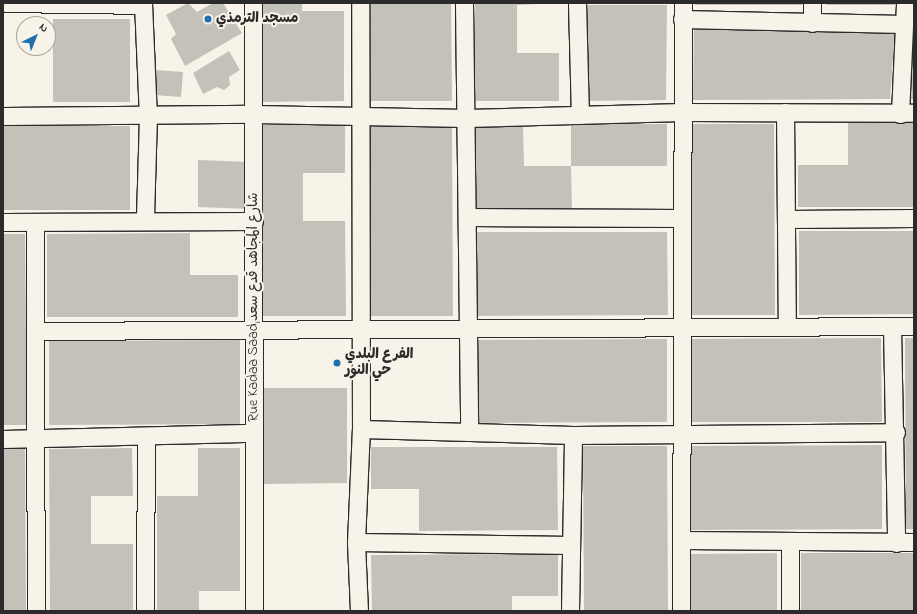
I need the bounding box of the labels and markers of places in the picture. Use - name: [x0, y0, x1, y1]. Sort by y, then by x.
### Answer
- place label: مسجد الترمذي: [216, 11, 298, 27]
- marker: مسجد الترمذي: [203, 14, 213, 24]
- place label: الفرع البلدي حي النور: [345, 347, 413, 380]
- marker: الفرع البلدي حي النور: [332, 358, 342, 368]

